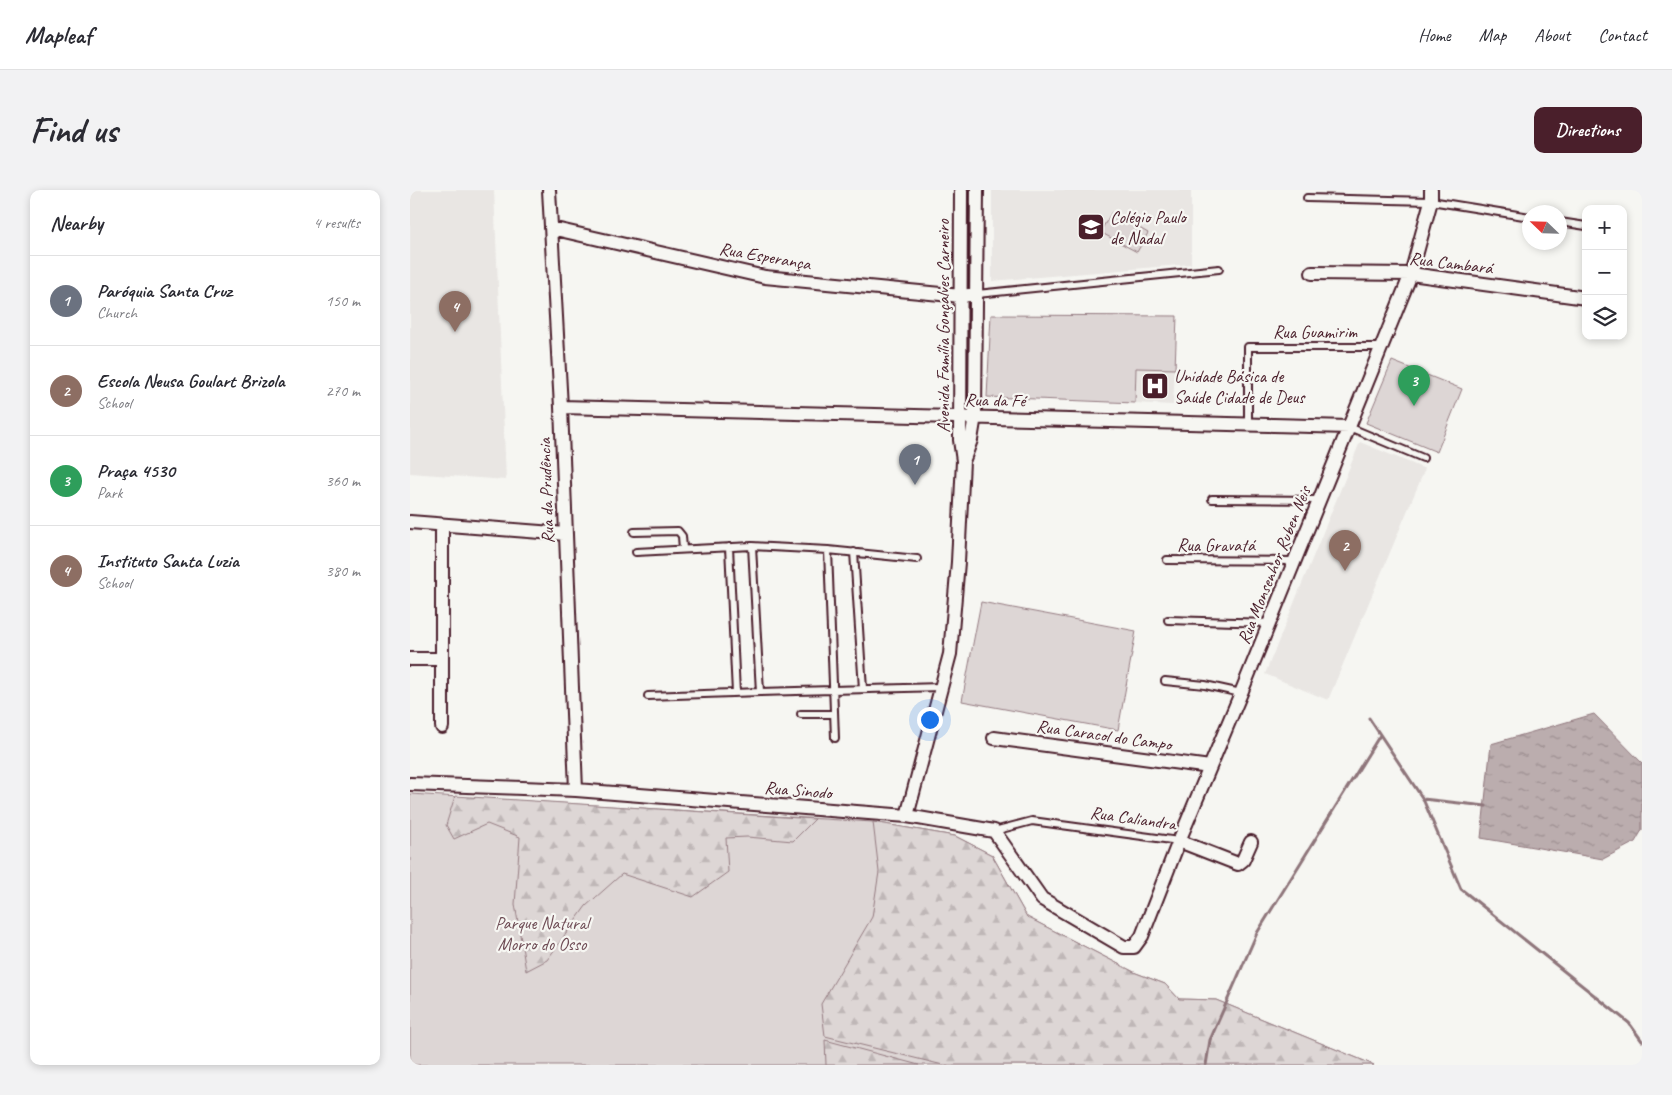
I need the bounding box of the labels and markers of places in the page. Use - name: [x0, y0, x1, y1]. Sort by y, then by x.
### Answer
- place label: Colégio Paulo de Nadal: [1110, 206, 1187, 249]
- school or university icon: Colégio Paulo de Nadal: [1076, 212, 1106, 242]
- pin: 4: [439, 291, 471, 332]
- place label: Unidade Básica de Saúde Cidade de Deus: [1174, 365, 1306, 408]
- pin: 3: [1398, 365, 1430, 406]
- hospital icon: Unidade Básica de Saúde Cidade de Deus: [1140, 371, 1170, 401]
- pin: 1: [899, 444, 931, 485]
- pin: 2: [1329, 530, 1361, 571]

